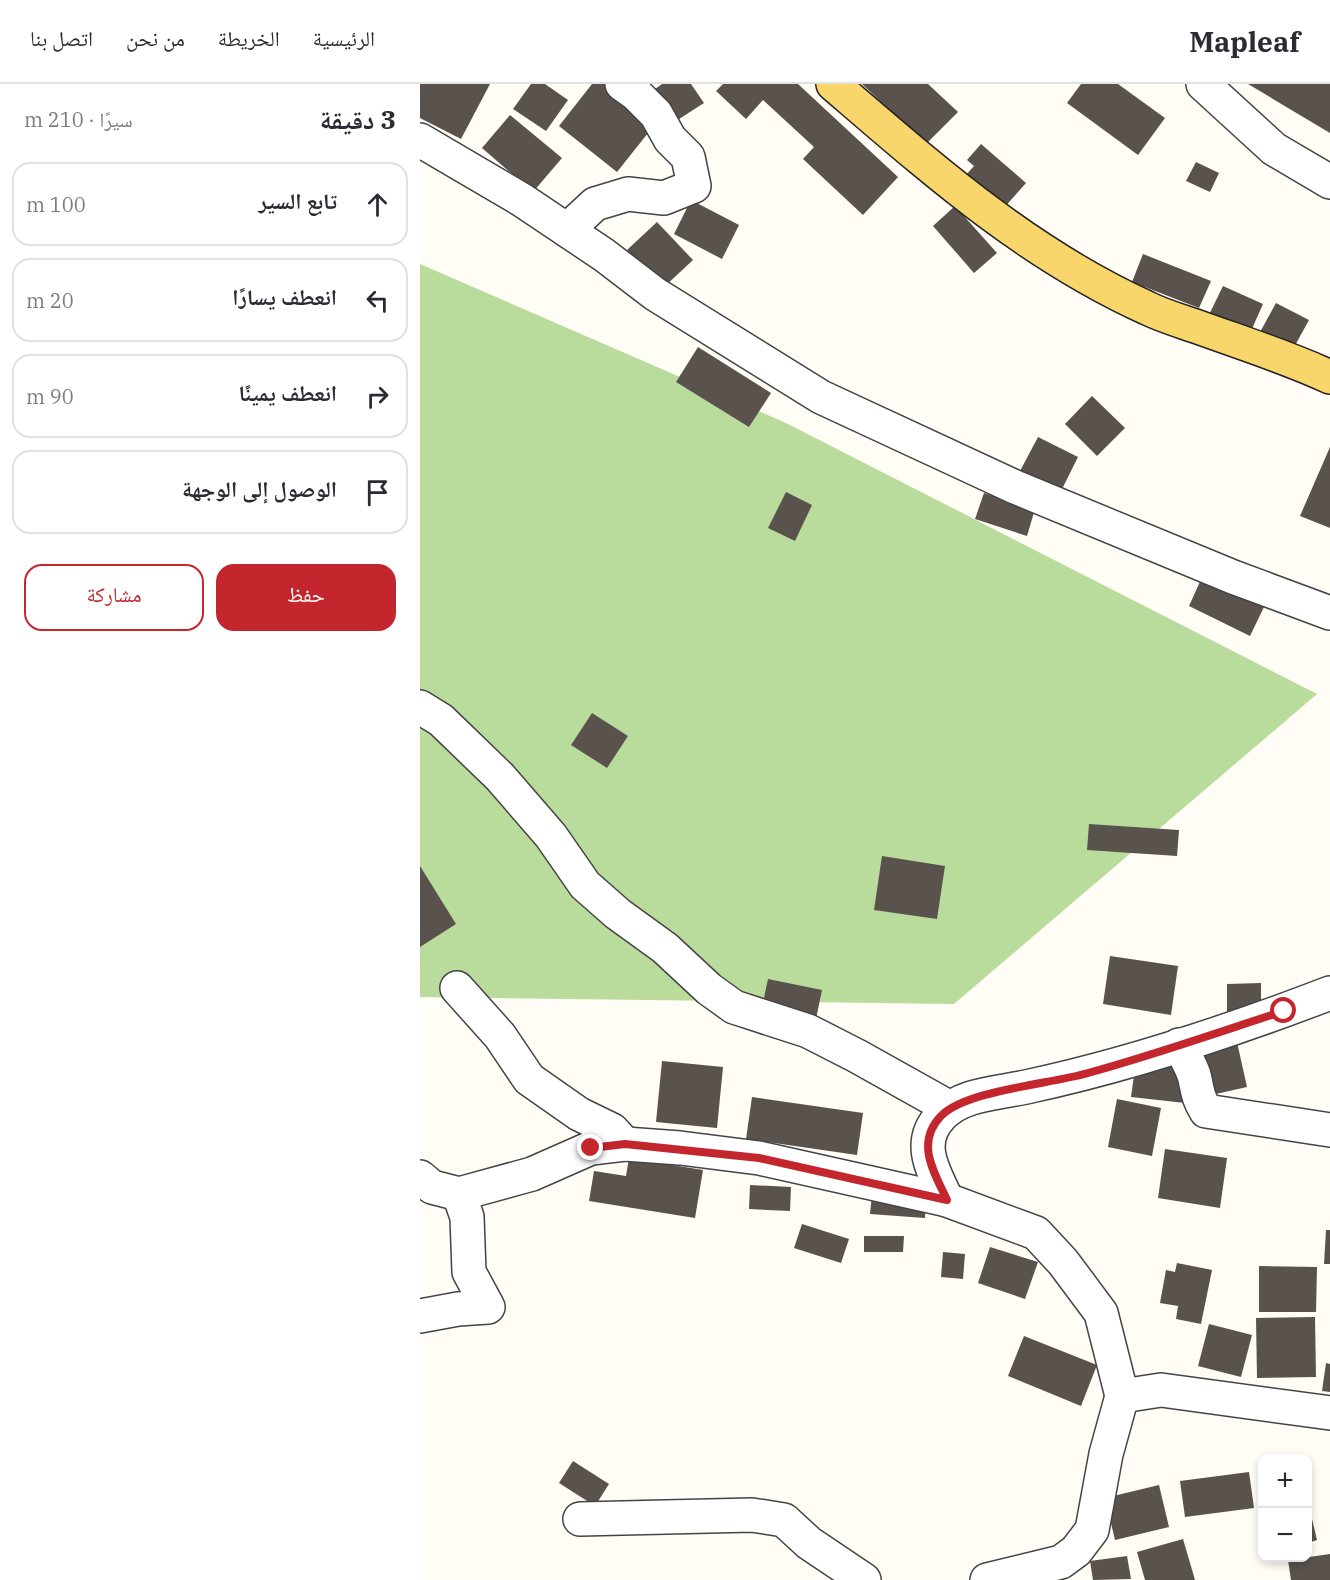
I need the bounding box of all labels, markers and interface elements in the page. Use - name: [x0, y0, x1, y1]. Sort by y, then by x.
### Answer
- text: Mapleaf: [1189, 23, 1300, 60]
- text: اتصل بنا: [30, 24, 93, 52]
- text: من نحن: [126, 24, 185, 52]
- text: الخريطة: [218, 24, 280, 52]
- text: الرئيسية: [313, 24, 375, 52]
- text: 3 دقيقة: [320, 102, 396, 136]
- text: سيرًا · 210 m: [24, 106, 133, 133]
- text: تابع السير: [259, 186, 337, 215]
- icon: ahead: [361, 188, 394, 221]
- text: 100 m: [26, 191, 86, 218]
- text: انعطف يسارًا: [232, 282, 337, 311]
- icon: left: [361, 284, 394, 317]
- text: 20 m: [26, 287, 74, 314]
- text: انعطف يمينًا: [239, 378, 337, 407]
- icon: right: [361, 380, 394, 413]
- text: 90 m: [26, 383, 74, 410]
- text: الوصول إلى الوجهة: [182, 474, 337, 503]
- icon: arrive: [361, 476, 394, 509]
- button: مشاركة: [24, 564, 204, 631]
- button: حفظ: [216, 564, 396, 631]
- route start: [1270, 997, 1296, 1023]
- route end: [577, 1134, 603, 1160]
- map controls: [1258, 1454, 1312, 1562]
- button: +: [1258, 1454, 1312, 1508]
- button: −: [1258, 1508, 1312, 1562]

